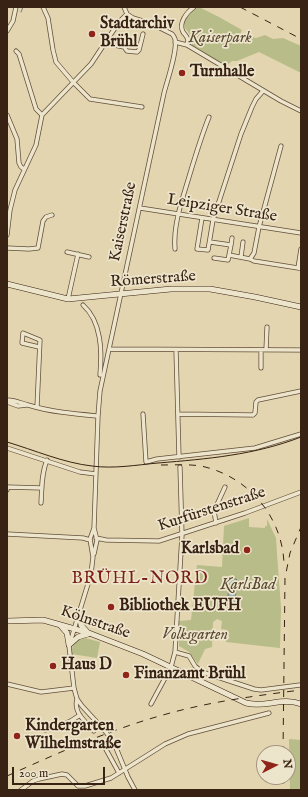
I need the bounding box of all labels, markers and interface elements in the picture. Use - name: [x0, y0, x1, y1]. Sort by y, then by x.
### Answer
- place label: Stadtarchiv Brühl: [100, 15, 174, 53]
- marker: Stadtarchiv Brühl: [87, 29, 97, 39]
- park label: Kaiserpark: [188, 29, 252, 49]
- place label: Turnhalle: [190, 63, 254, 83]
- marker: Turnhalle: [177, 68, 187, 78]
- street label: Kaiserstraße: [106, 180, 142, 264]
- street label: Leipziger Straße: [166, 191, 278, 227]
- street label: Römerstraße: [110, 267, 196, 293]
- street label: Kurfürstenstraße: [156, 484, 268, 536]
- place label: Karlsbad: [181, 540, 239, 560]
- marker: Karlsbad: [242, 545, 252, 555]
- district label: BRÜHL-NORD: [71, 570, 209, 590]
- park label: KarlsBad: [220, 576, 276, 596]
- place label: Bibliothek EUFH: [119, 597, 241, 617]
- street label: Kölnstraße: [58, 602, 132, 644]
- marker: Bibliothek EUFH: [106, 602, 116, 612]
- park label: Volksgarten: [162, 626, 228, 646]
- place label: Haus D: [61, 656, 112, 676]
- marker: Haus D: [48, 661, 58, 671]
- place label: Finanzamt Brühl: [134, 665, 246, 685]
- marker: Finanzamt Brühl: [121, 670, 131, 680]
- place label: Kindergarten Wilhelmstraße: [25, 717, 121, 755]
- marker: Kindergarten Wilhelmstraße: [12, 731, 22, 741]
- north arrow: [256, 745, 296, 785]
- text: N: [279, 758, 294, 769]
- scale bar: [14, 759, 107, 785]
- text: 200 m: [19, 766, 48, 781]

